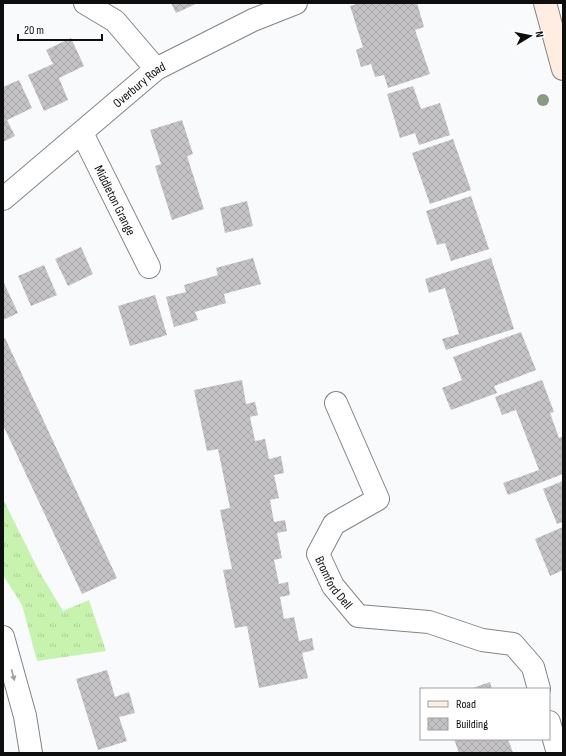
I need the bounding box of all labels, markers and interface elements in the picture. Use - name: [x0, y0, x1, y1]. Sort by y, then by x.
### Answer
- scale bar: [18, 16, 102, 42]
- north arrow: [510, 16, 550, 56]
- text: 20 m: [24, 23, 44, 38]
- text: N: [532, 30, 546, 38]
- street label: Overbury Road: [110, 59, 168, 111]
- street label: Middleton Grange: [90, 163, 139, 238]
- street label: Bromford Dell: [311, 554, 356, 613]
- one-way arrow: [11, 669, 17, 681]
- legend: [420, 688, 550, 740]
- text: Road: [456, 697, 476, 712]
- text: Building: [456, 717, 488, 732]

